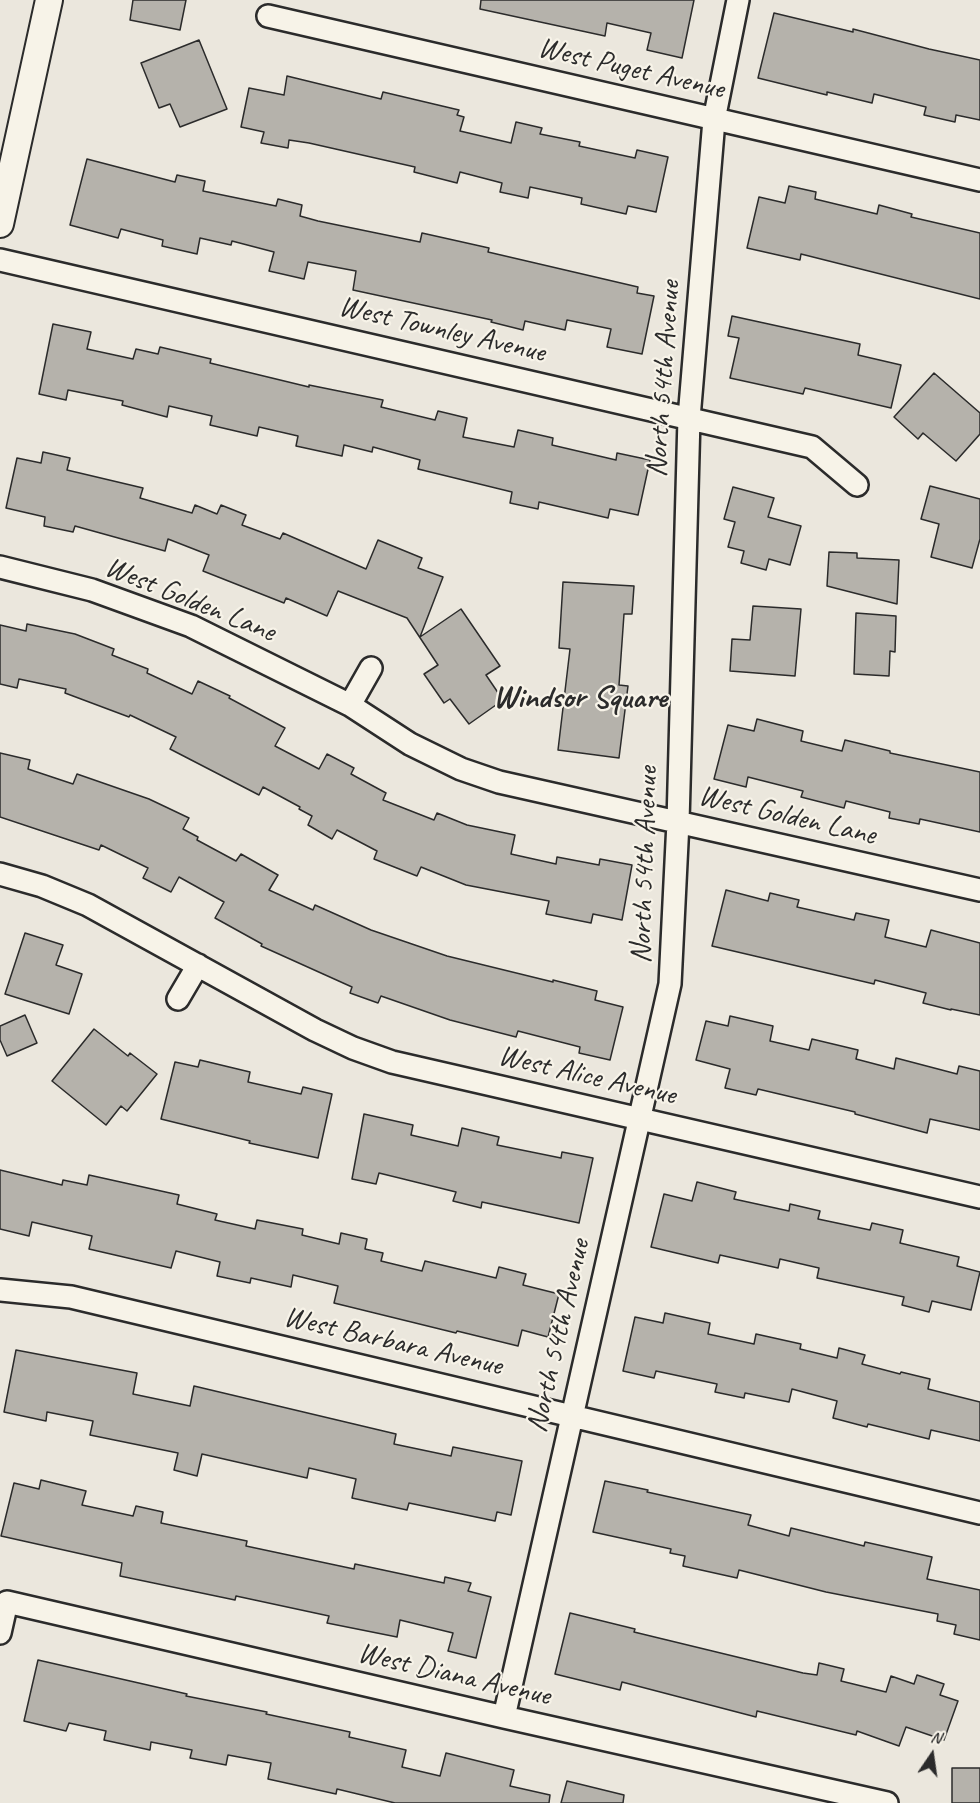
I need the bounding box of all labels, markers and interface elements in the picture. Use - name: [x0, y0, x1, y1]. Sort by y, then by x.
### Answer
- street label: West Puget Avenue: [535, 30, 727, 108]
- street label: North 54th Avenue: [639, 280, 689, 478]
- street label: West Townley Avenue: [335, 289, 549, 371]
- street label: West Golden Lane: [99, 549, 281, 651]
- district label: Windsor Square: [493, 680, 667, 718]
- street label: North 54th Avenue: [624, 766, 666, 964]
- street label: West Golden Lane: [695, 778, 879, 854]
- street label: West Alice Avenue: [495, 1038, 679, 1114]
- street label: North 54th Avenue: [519, 1236, 599, 1436]
- street label: West Barbara Avenue: [280, 1299, 506, 1385]
- street label: West Diana Avenue: [354, 1635, 554, 1715]
- north arrow: [902, 1725, 962, 1785]
- text: N: [929, 1727, 943, 1748]

